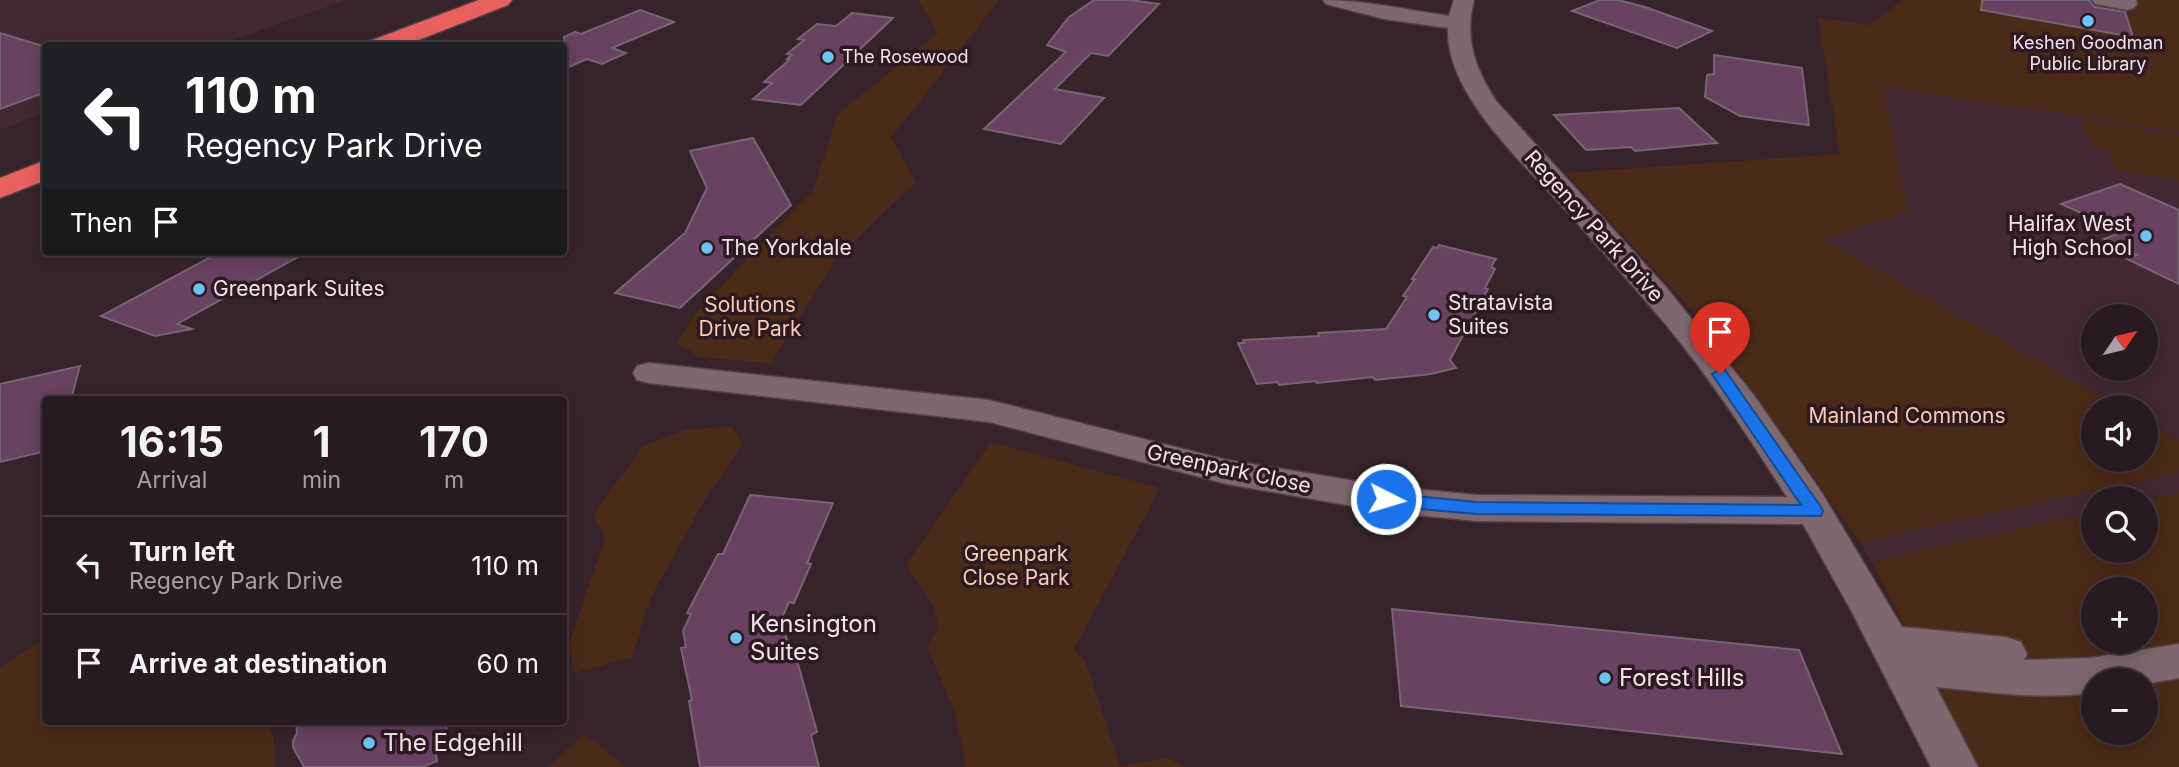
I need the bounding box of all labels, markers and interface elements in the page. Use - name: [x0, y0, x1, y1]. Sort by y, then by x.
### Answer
- marker: Keshen Goodman Public Library: [2080, 13, 2096, 29]
- place label: Keshen Goodman Public Library: [2013, 32, 2163, 74]
- place label: The Rosewood: [842, 46, 969, 67]
- marker: The Rosewood: [820, 49, 836, 65]
- text: 110 m: [185, 66, 317, 125]
- icon: left: [70, 70, 161, 161]
- text: Regency Park Drive: [185, 126, 483, 165]
- street label: Regency Park Drive: [1520, 145, 1669, 307]
- icon: arrive: [147, 203, 185, 241]
- text: Then: [70, 207, 133, 238]
- place label: Halifax West High School: [2008, 211, 2132, 260]
- marker: Halifax West High School: [2138, 228, 2154, 244]
- place label: The Yorkdale: [721, 235, 852, 260]
- marker: The Yorkdale: [699, 240, 715, 256]
- place label: Greenpark Suites: [213, 276, 385, 301]
- marker: Greenpark Suites: [191, 281, 207, 297]
- place label: Stratavista Suites: [1448, 290, 1553, 339]
- park label: Solutions Drive Park: [699, 292, 802, 341]
- pin: [1690, 302, 1750, 374]
- north arrow: [2081, 304, 2158, 382]
- map controls: [2081, 304, 2158, 745]
- marker: Stratavista Suites: [1426, 307, 1442, 323]
- icon: arrive: [1701, 313, 1739, 351]
- button: sound: [2081, 395, 2158, 472]
- park label: Mainland Commons: [1808, 403, 2006, 428]
- text: 16:15: [120, 416, 224, 467]
- text: 1: [313, 416, 331, 467]
- text: 170: [419, 416, 489, 467]
- street label: Greenpark Close: [1145, 439, 1313, 498]
- position arrow: [1349, 462, 1423, 536]
- text: Arrival: [137, 466, 207, 494]
- text: min: [302, 466, 341, 494]
- text: m: [444, 466, 464, 494]
- button: search: [2081, 486, 2158, 563]
- text: Turn left: [129, 536, 235, 567]
- park label: Greenpark Close Park: [962, 541, 1070, 590]
- icon: left: [70, 546, 108, 584]
- text: 110 m: [471, 550, 539, 581]
- text: Regency Park Drive: [129, 567, 343, 595]
- button: +: [2081, 577, 2158, 654]
- place label: Kensington Suites: [750, 609, 877, 666]
- marker: Kensington Suites: [728, 630, 744, 646]
- icon: arrive: [70, 644, 108, 682]
- text: Arrive at destination: [129, 648, 388, 679]
- text: 60 m: [476, 648, 539, 679]
- place label: Forest Hills: [1619, 663, 1744, 692]
- button: −: [2081, 668, 2158, 745]
- marker: Forest Hills: [1597, 670, 1613, 686]
- place label: The Edgehill: [383, 728, 523, 757]
- marker: The Edgehill: [361, 735, 377, 751]

